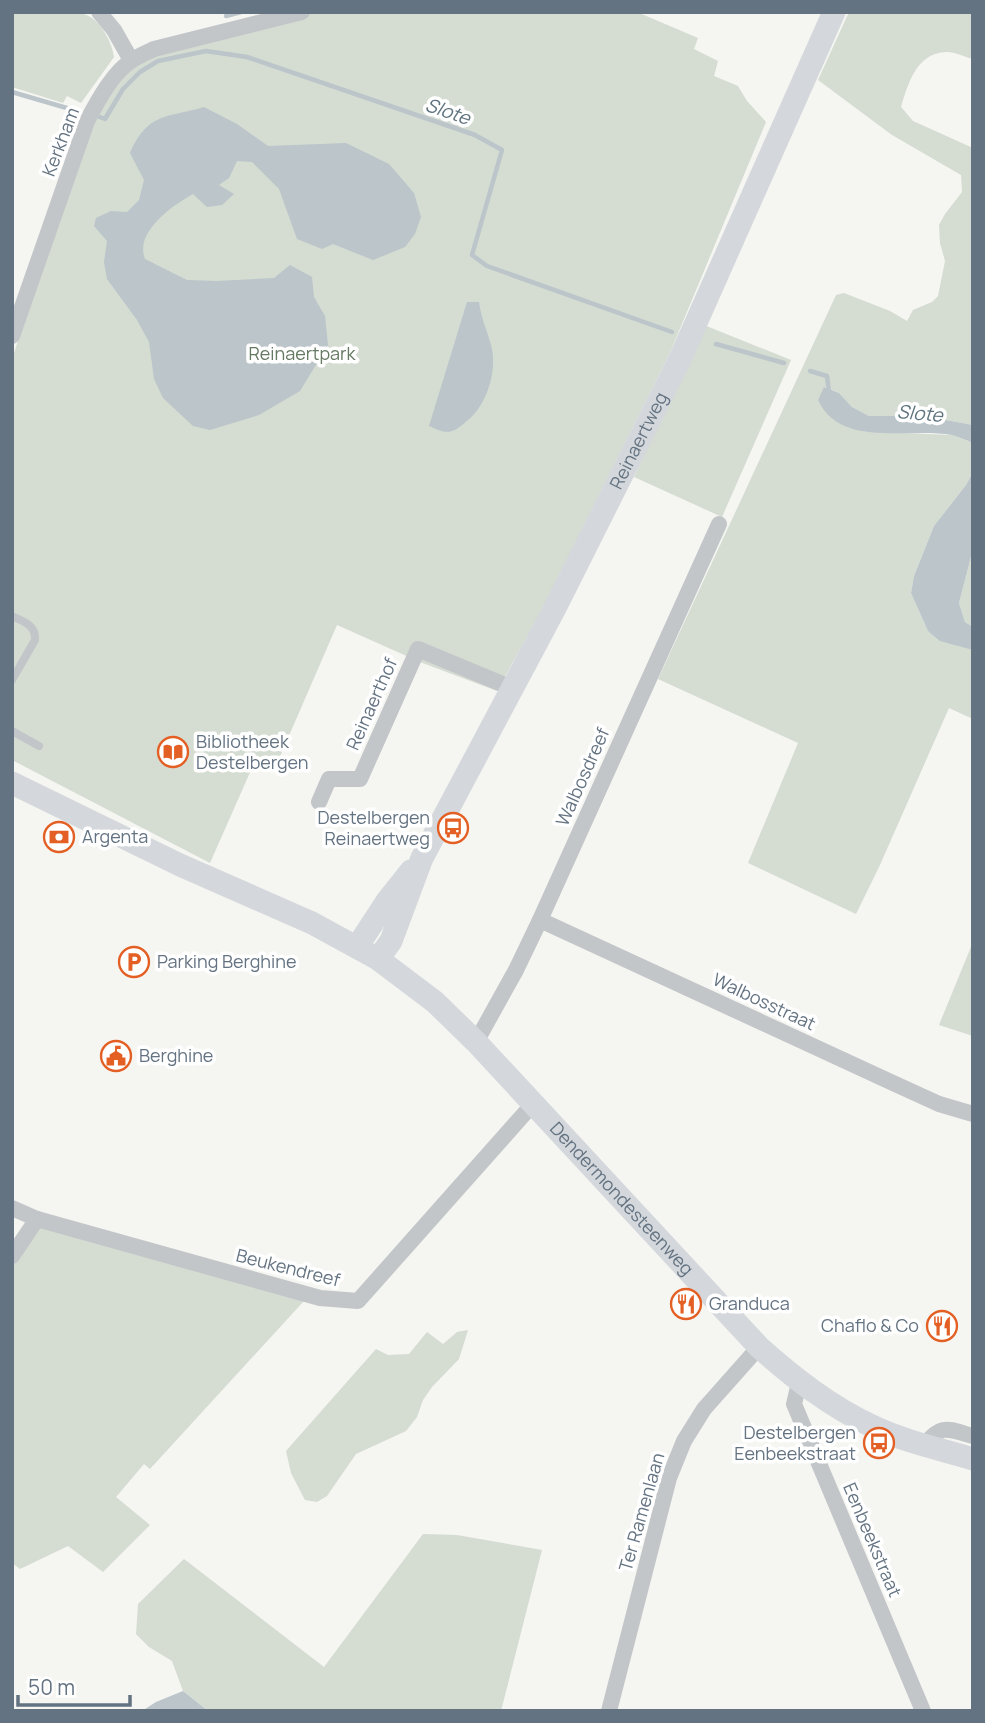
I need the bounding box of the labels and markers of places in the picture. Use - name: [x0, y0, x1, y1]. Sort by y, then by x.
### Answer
- place label: Bibliotheek Destelbergen: [196, 729, 309, 774]
- library icon: Bibliotheek Destelbergen: [156, 735, 190, 769]
- place label: Destelbergen Reinaertweg: [317, 805, 430, 850]
- bus stop icon: Destelbergen Reinaertweg: [436, 811, 470, 845]
- bank icon: Argenta: [42, 820, 76, 854]
- place label: Argenta: [82, 824, 148, 848]
- parking icon: Parking Berghine: [117, 945, 151, 979]
- place label: Parking Berghine: [157, 949, 296, 973]
- public building icon: Berghine: [99, 1039, 133, 1073]
- place label: Berghine: [139, 1043, 213, 1067]
- restaurant icon: Granduca: [669, 1287, 703, 1321]
- place label: Granduca: [709, 1291, 790, 1315]
- restaurant icon: Chaflo & Co: [925, 1309, 959, 1343]
- place label: Chaflo & Co: [821, 1313, 919, 1337]
- place label: Destelbergen Eenbeekstraat: [734, 1420, 856, 1465]
- bus stop icon: Destelbergen Eenbeekstraat: [862, 1426, 896, 1460]

